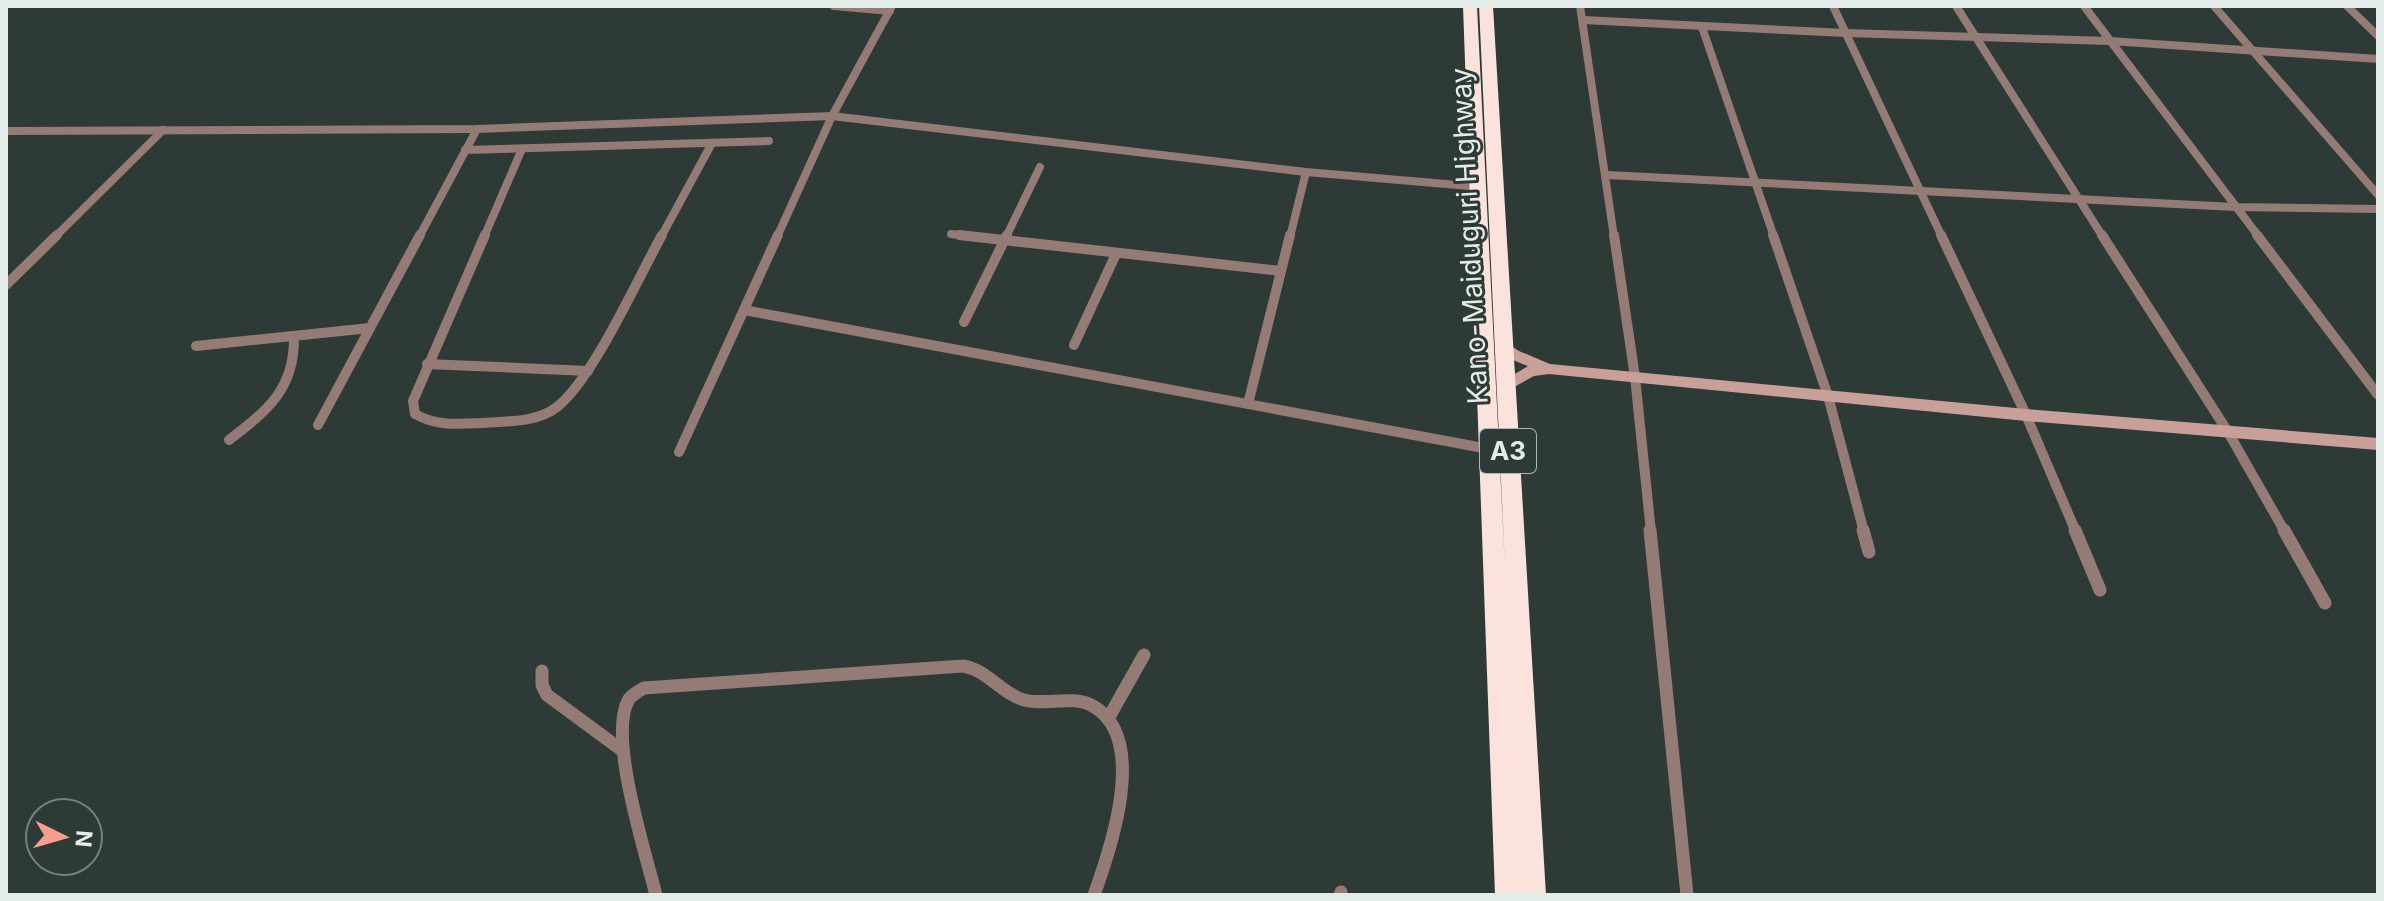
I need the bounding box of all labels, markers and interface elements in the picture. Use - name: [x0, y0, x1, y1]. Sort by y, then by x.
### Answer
- street label: Kano-Maiduguri Highway: [1443, 67, 1495, 405]
- road number: A3: [1480, 429, 1536, 473]
- north arrow: [24, 797, 104, 877]
- text: N: [70, 829, 98, 848]

